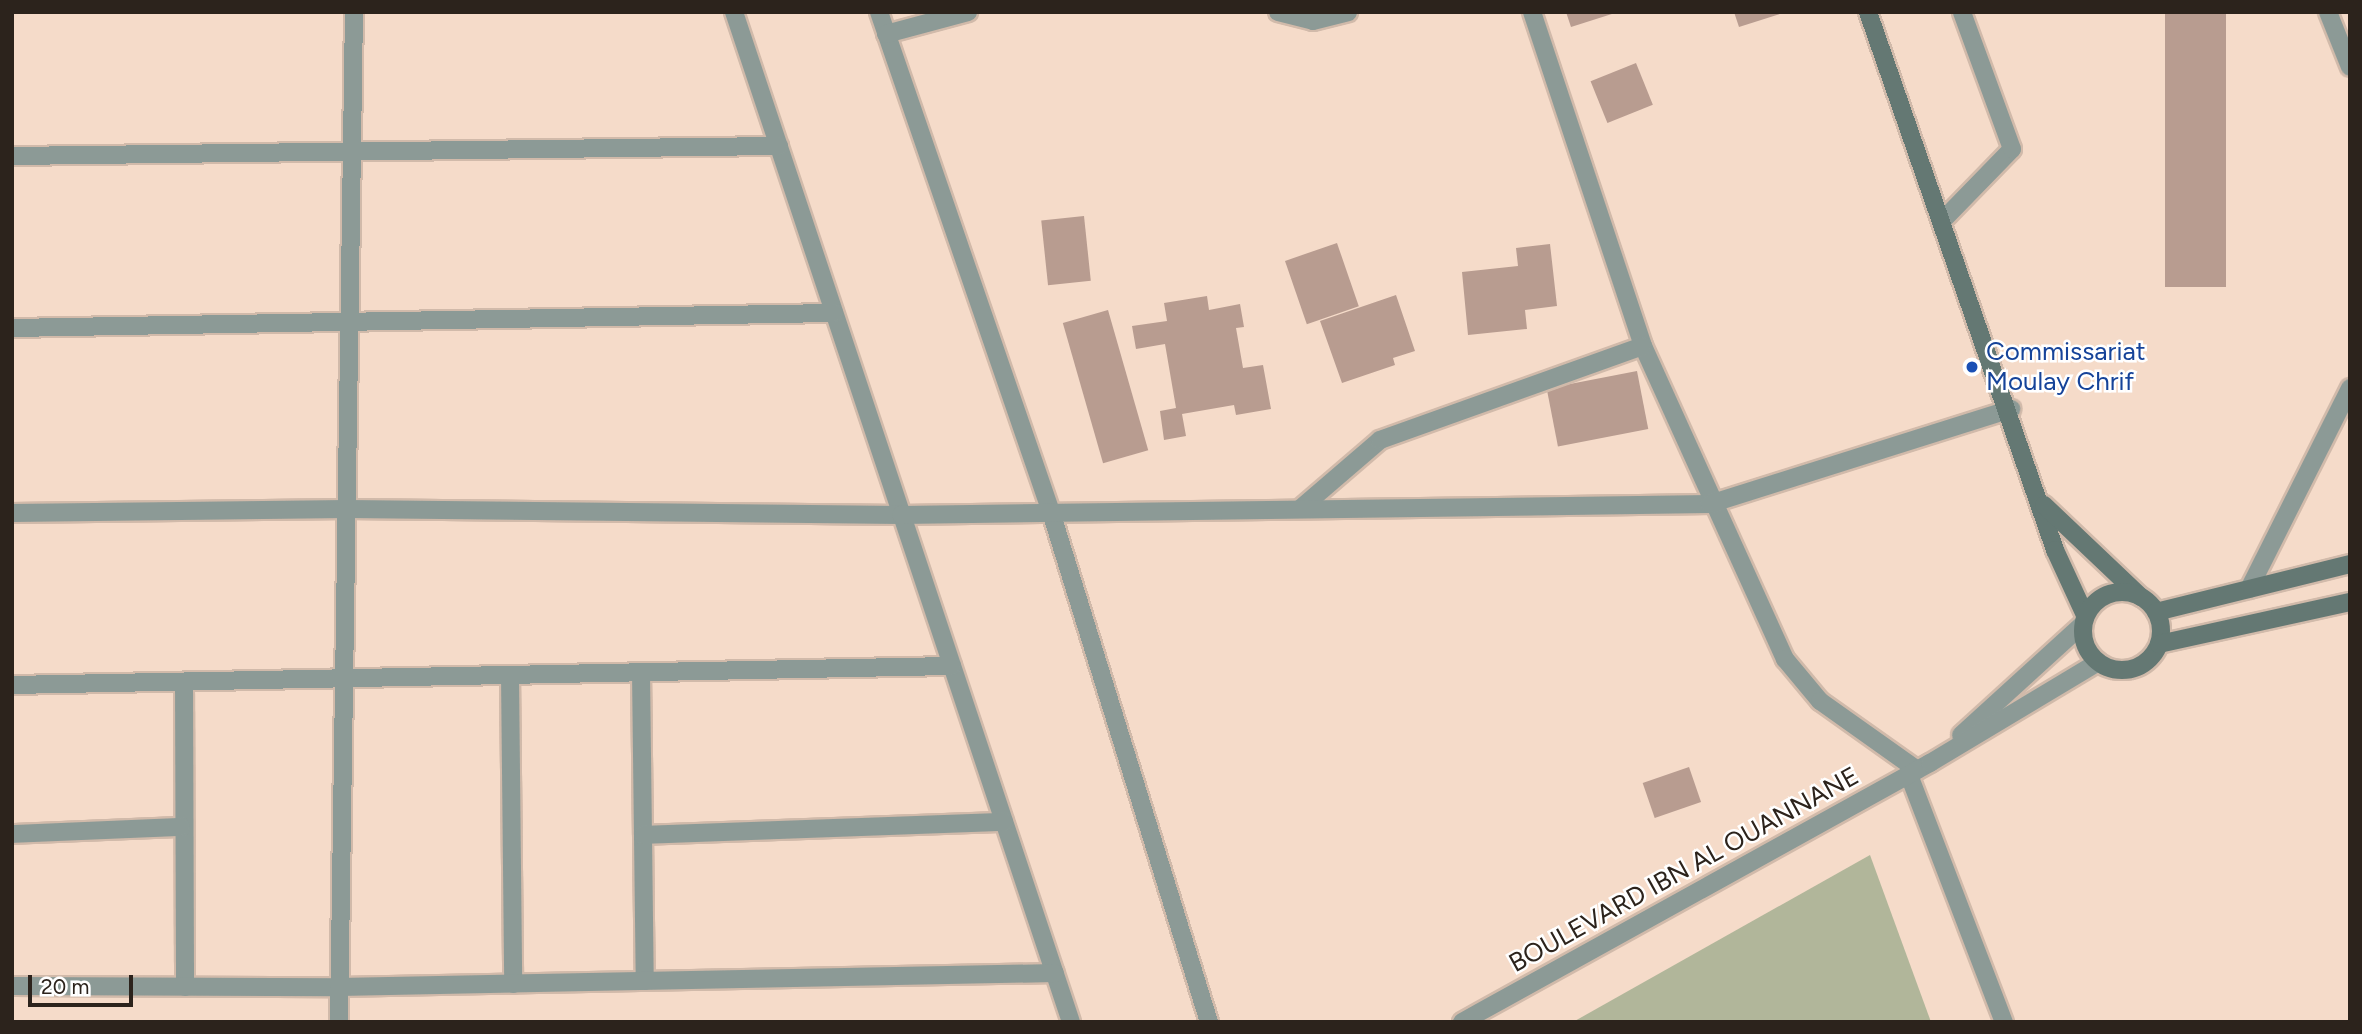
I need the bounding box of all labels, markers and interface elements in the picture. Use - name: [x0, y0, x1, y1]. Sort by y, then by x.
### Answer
- place label: Commissariat Moulay Chrif: [1986, 336, 2146, 398]
- marker: Commissariat Moulay Chrif: [1964, 359, 1980, 375]
- street label: BOULEVARD IBN AL OUANNANE: [1504, 761, 1864, 979]
- scale bar: [32, 960, 136, 1004]
- text: 20 m: [41, 974, 89, 999]

